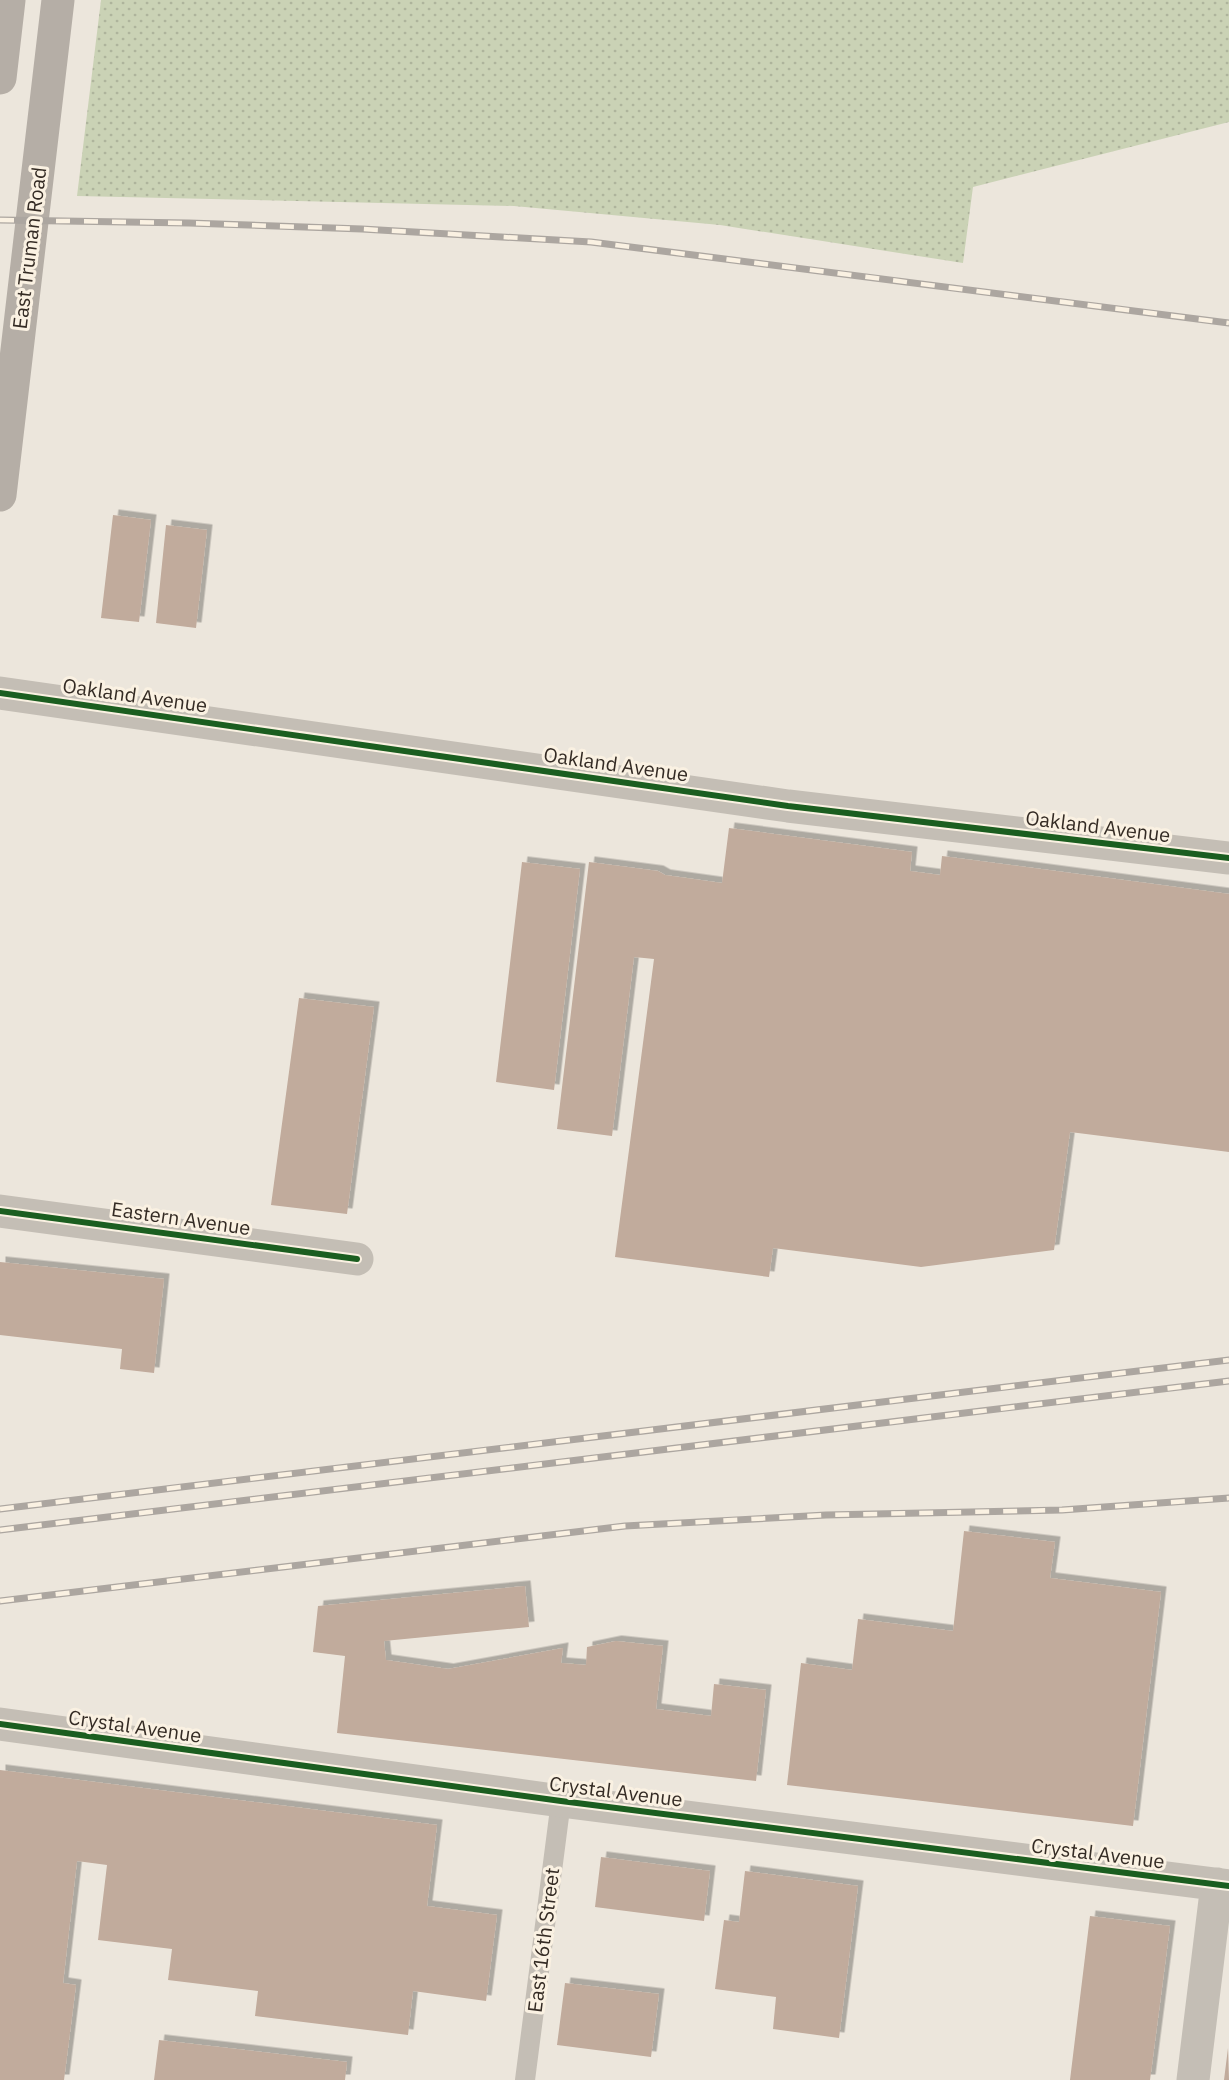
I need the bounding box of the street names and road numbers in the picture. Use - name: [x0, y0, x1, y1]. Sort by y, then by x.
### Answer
- street label: East Truman Road: [6, 165, 52, 331]
- street label: Oakland Avenue: [61, 671, 209, 719]
- street label: Oakland Avenue: [542, 740, 690, 788]
- street label: Oakland Avenue: [1024, 804, 1172, 848]
- street label: Eastern Avenue: [110, 1195, 252, 1241]
- street label: Crystal Avenue: [67, 1703, 203, 1749]
- street label: Crystal Avenue: [548, 1769, 684, 1813]
- street label: Crystal Avenue: [1030, 1831, 1166, 1875]
- street label: East 16th Street: [521, 1866, 565, 2014]

